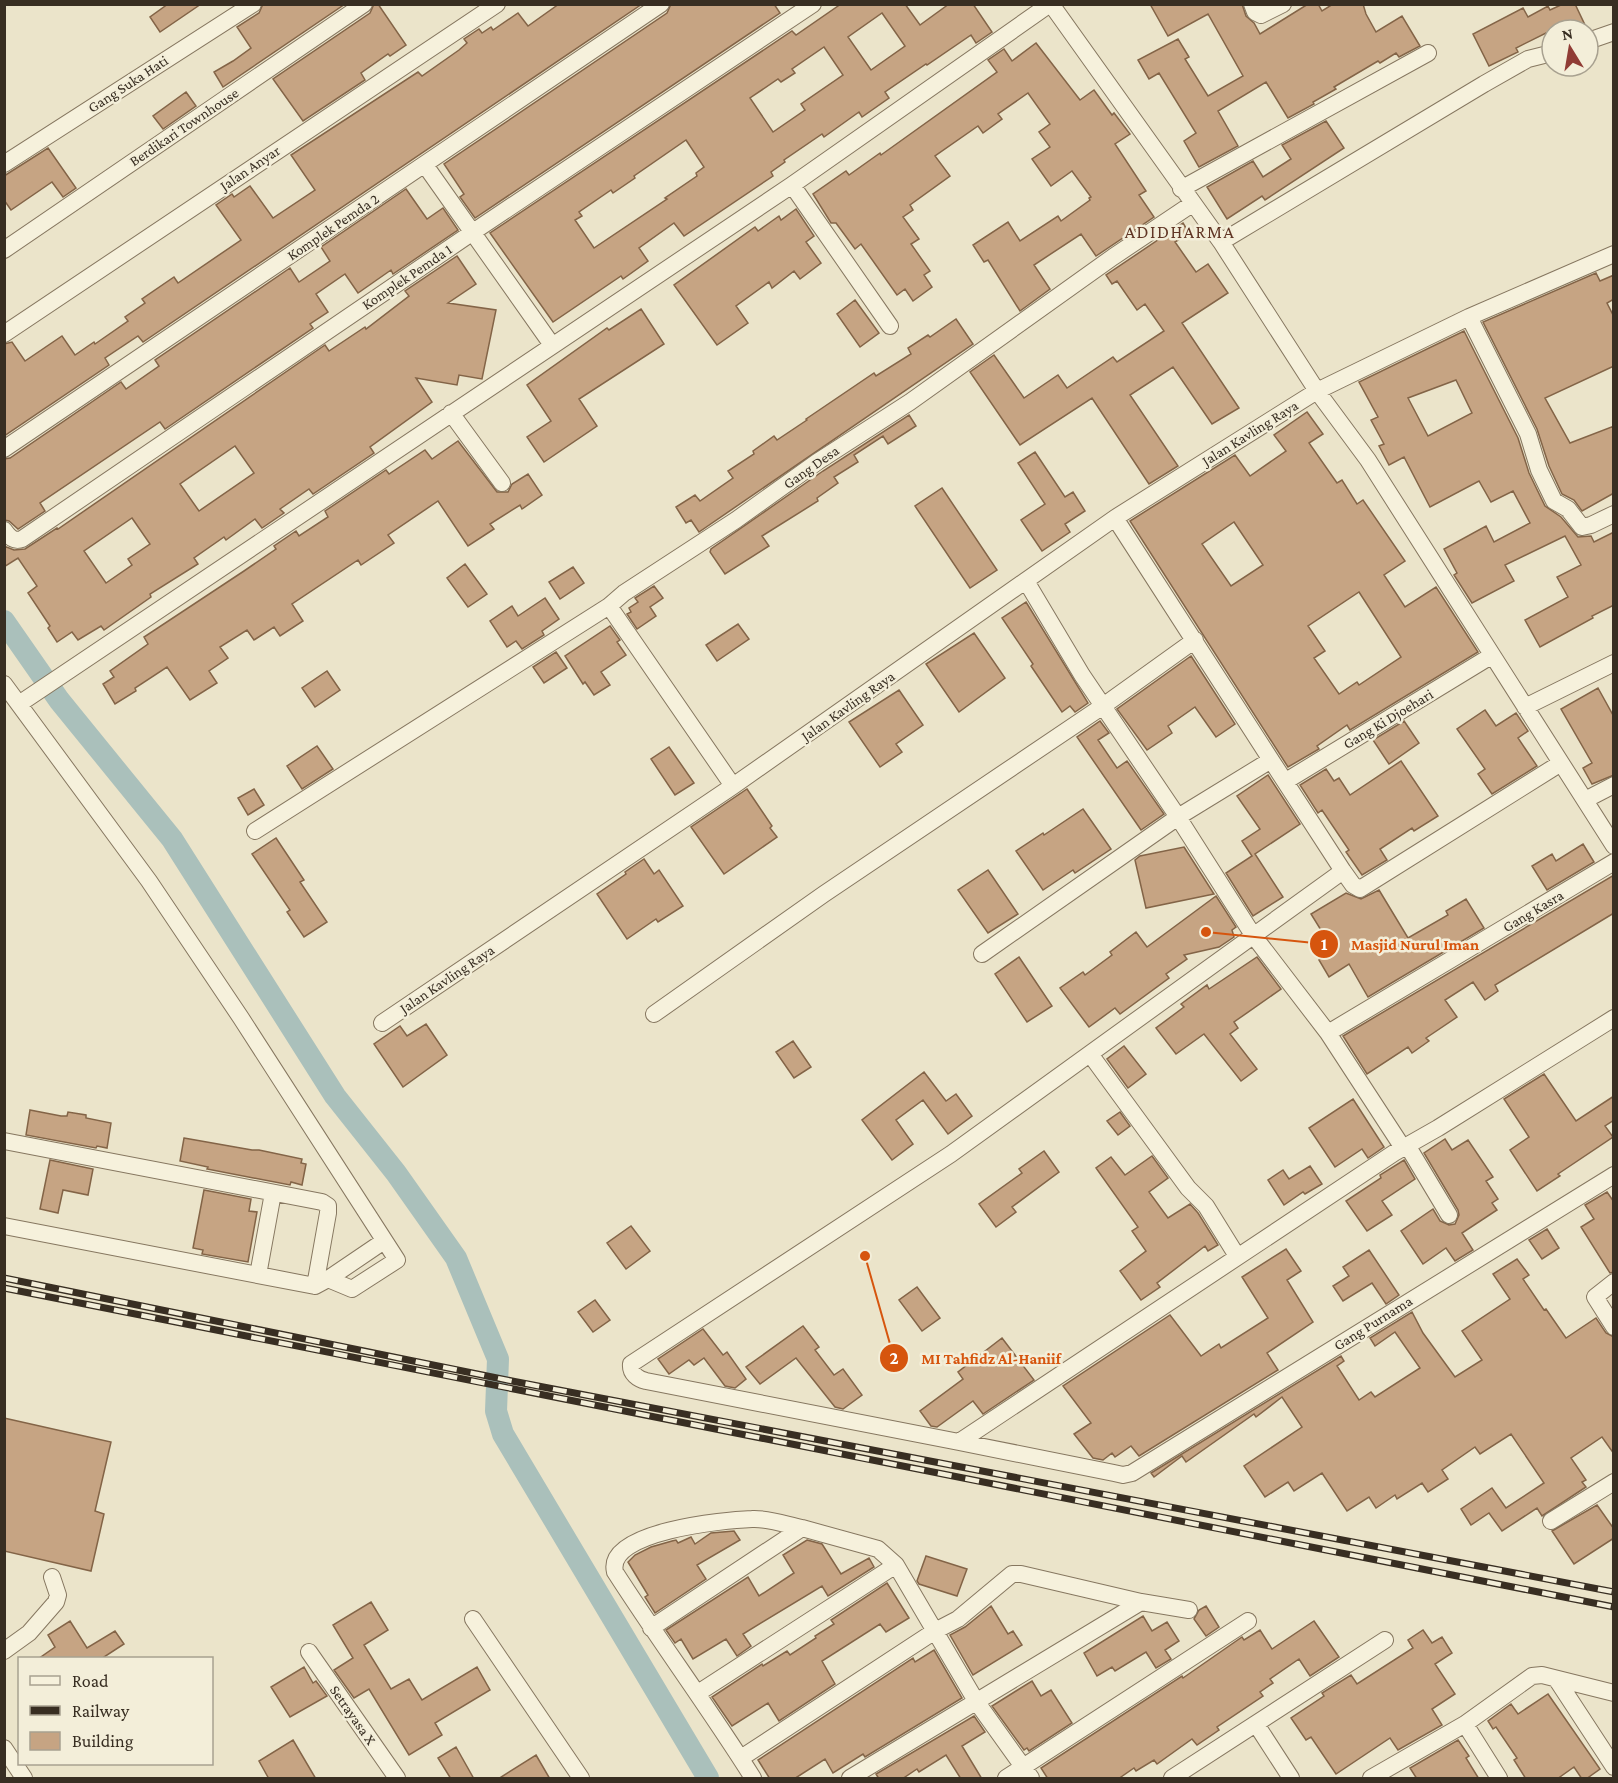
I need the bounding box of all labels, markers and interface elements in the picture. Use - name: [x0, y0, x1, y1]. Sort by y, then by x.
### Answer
- north arrow: [1540, 18, 1600, 78]
- text: N: [1560, 24, 1574, 43]
- street label: Gang Suka Hati: [85, 52, 172, 117]
- street label: Berdikari Townhouse: [127, 84, 242, 169]
- street label: Jalan Anyar: [215, 142, 284, 196]
- street label: Komplek Pemda 2: [284, 190, 382, 264]
- district label: ADIDHARMA: [1125, 222, 1235, 242]
- street label: Komplek Pemda 1: [359, 241, 455, 314]
- street label: Jalan Kavling Raya: [1197, 397, 1302, 471]
- street label: Gang Desa: [780, 442, 842, 493]
- street label: Jalan Kavling Raya: [797, 668, 898, 746]
- street label: Gang Ki Djoehari: [1340, 686, 1436, 753]
- street label: Gang Kasra: [1500, 887, 1567, 936]
- callout: Masjid Nurul Iman: [1309, 927, 1491, 961]
- text: 1: [1321, 934, 1328, 954]
- text: Masjid Nurul Iman: [1351, 936, 1479, 954]
- street label: Jalan Kavling Raya: [395, 942, 498, 1018]
- street label: Gang Purnama: [1331, 1293, 1416, 1354]
- callout: MI Tahfidz Al-Haniif: [879, 1341, 1073, 1375]
- text: 2: [889, 1348, 899, 1368]
- text: MI Tahfidz Al-Haniif: [921, 1350, 1063, 1367]
- legend: [18, 1657, 213, 1765]
- text: Road: [72, 1671, 109, 1691]
- street label: Setrayasa X: [326, 1682, 379, 1749]
- text: Railway: [72, 1701, 130, 1721]
- text: Building: [72, 1731, 134, 1751]

